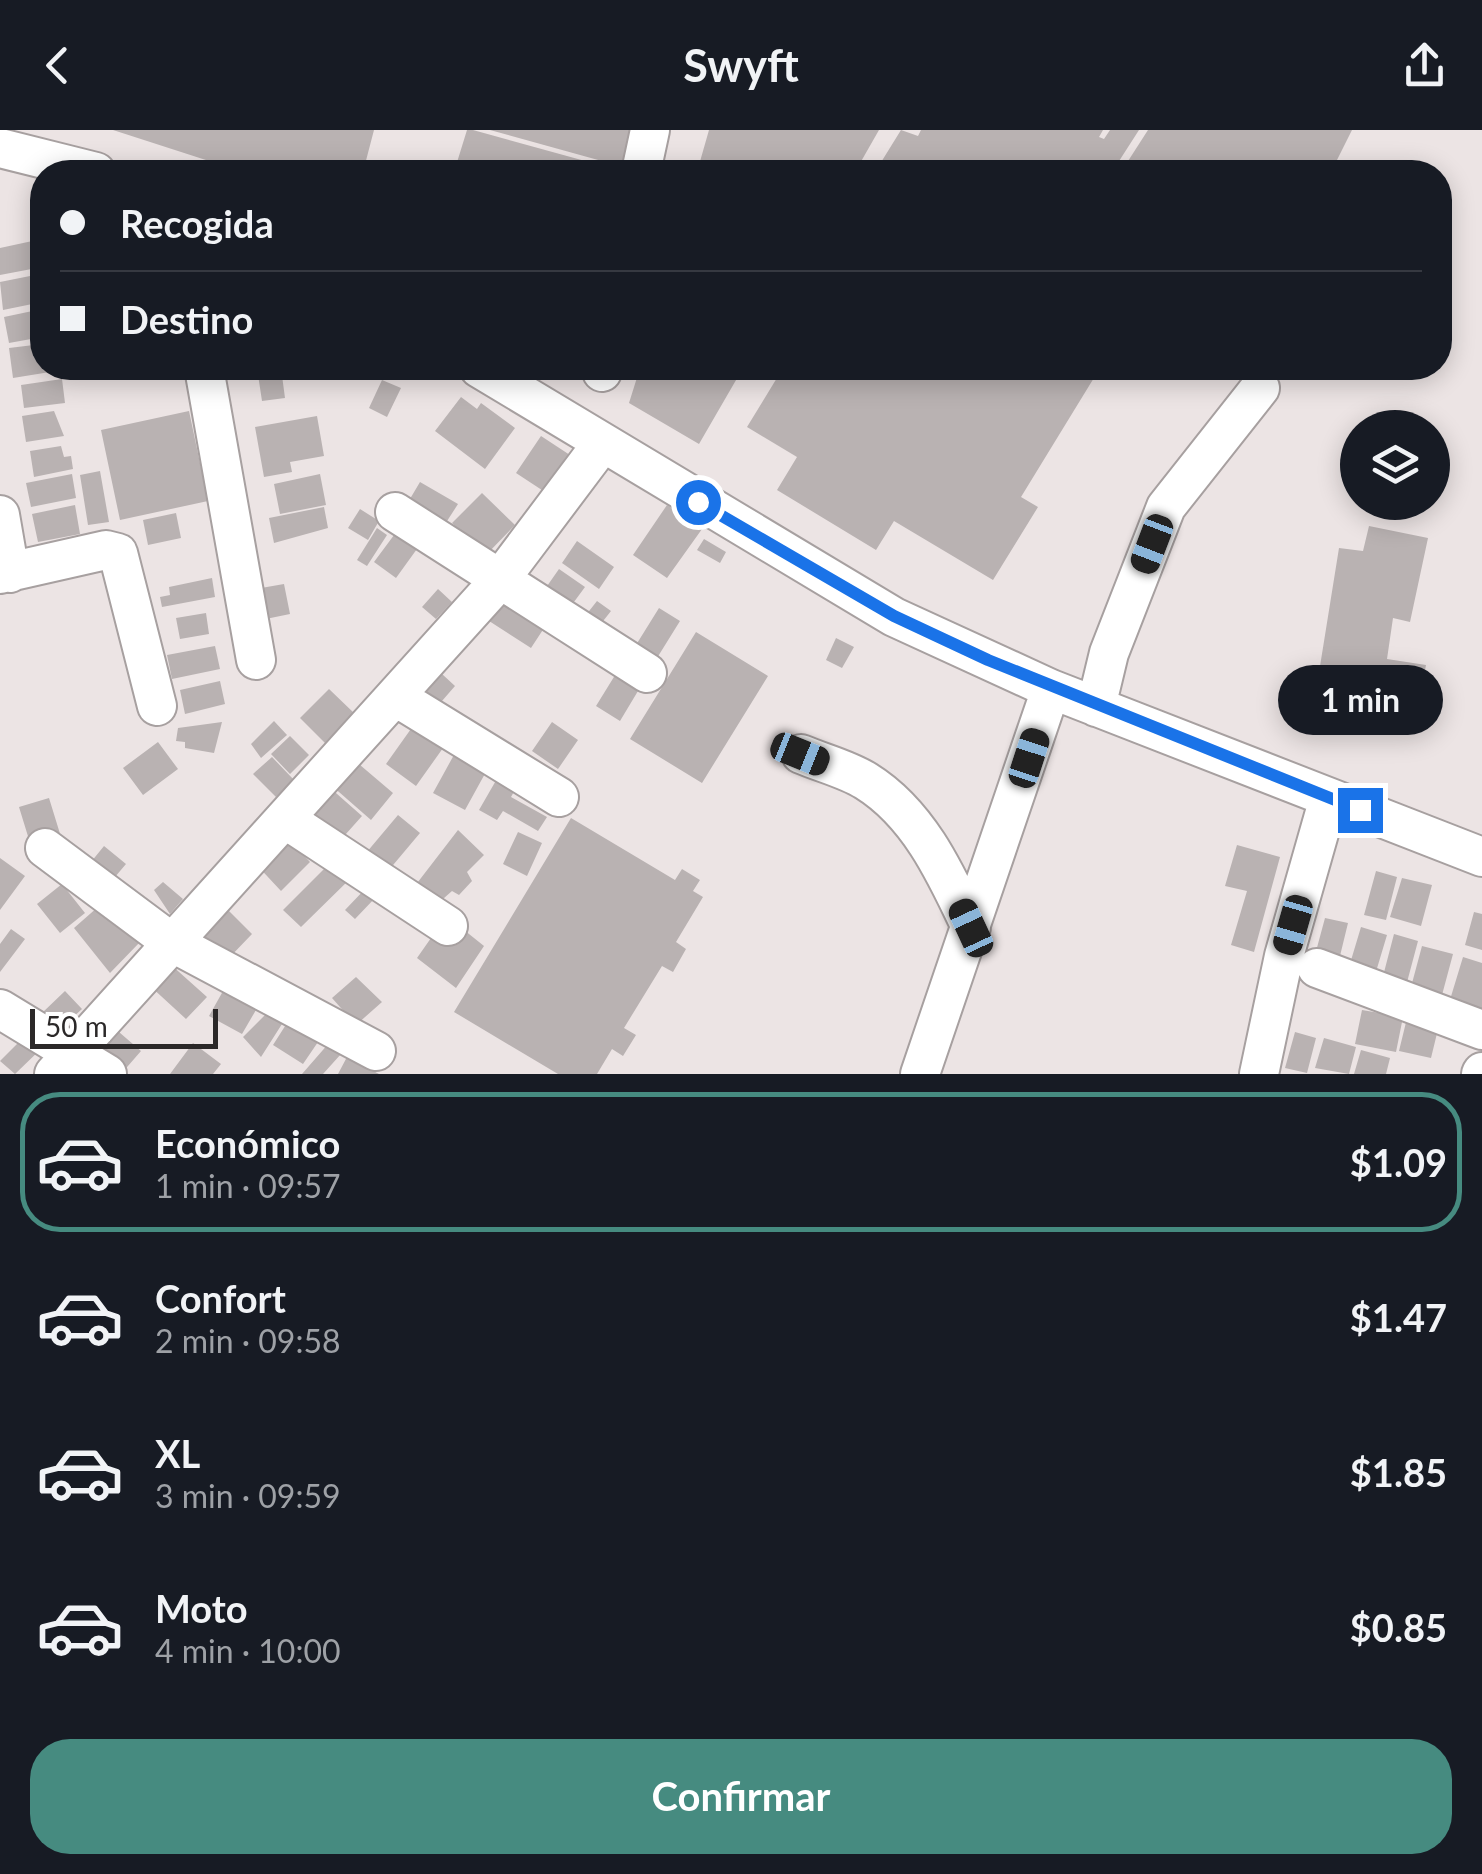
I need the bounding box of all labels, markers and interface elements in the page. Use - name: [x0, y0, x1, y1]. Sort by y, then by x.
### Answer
- icon: back: [30, 38, 85, 93]
- text: Swyft: [683, 38, 799, 92]
- icon: share: [1397, 38, 1452, 93]
- text: Recogida: [120, 200, 274, 246]
- text: Destino: [120, 296, 253, 342]
- map controls: [1340, 410, 1450, 520]
- button: layers: [1340, 410, 1450, 520]
- route start: [676, 480, 721, 525]
- car: [1127, 511, 1177, 577]
- callout: 1 min: [1278, 665, 1442, 735]
- text: 1 min: [1321, 680, 1400, 719]
- car: [1005, 725, 1053, 791]
- car: [767, 729, 833, 779]
- route end: [1338, 788, 1383, 833]
- car: [1270, 892, 1316, 958]
- car: [945, 894, 997, 962]
- scale bar: [30, 1004, 218, 1048]
- text: 50 m: [45, 1009, 108, 1043]
- icon: car: [35, 1117, 125, 1207]
- text: Económico: [155, 1120, 340, 1166]
- text: $1.09: [1350, 1139, 1447, 1185]
- text: 1 min · 09:57: [155, 1166, 341, 1205]
- icon: car: [35, 1272, 125, 1362]
- text: Confort: [155, 1275, 286, 1321]
- text: $1.47: [1350, 1294, 1447, 1340]
- text: 2 min · 09:58: [155, 1321, 341, 1360]
- icon: car: [35, 1427, 125, 1517]
- text: XL: [155, 1430, 200, 1476]
- text: $1.85: [1350, 1449, 1447, 1495]
- text: 3 min · 09:59: [155, 1476, 341, 1515]
- icon: car: [35, 1582, 125, 1672]
- text: Moto: [155, 1585, 248, 1631]
- text: $0.85: [1350, 1604, 1447, 1650]
- text: 4 min · 10:00: [155, 1631, 341, 1670]
- button: Confirmar: [30, 1739, 1452, 1854]

